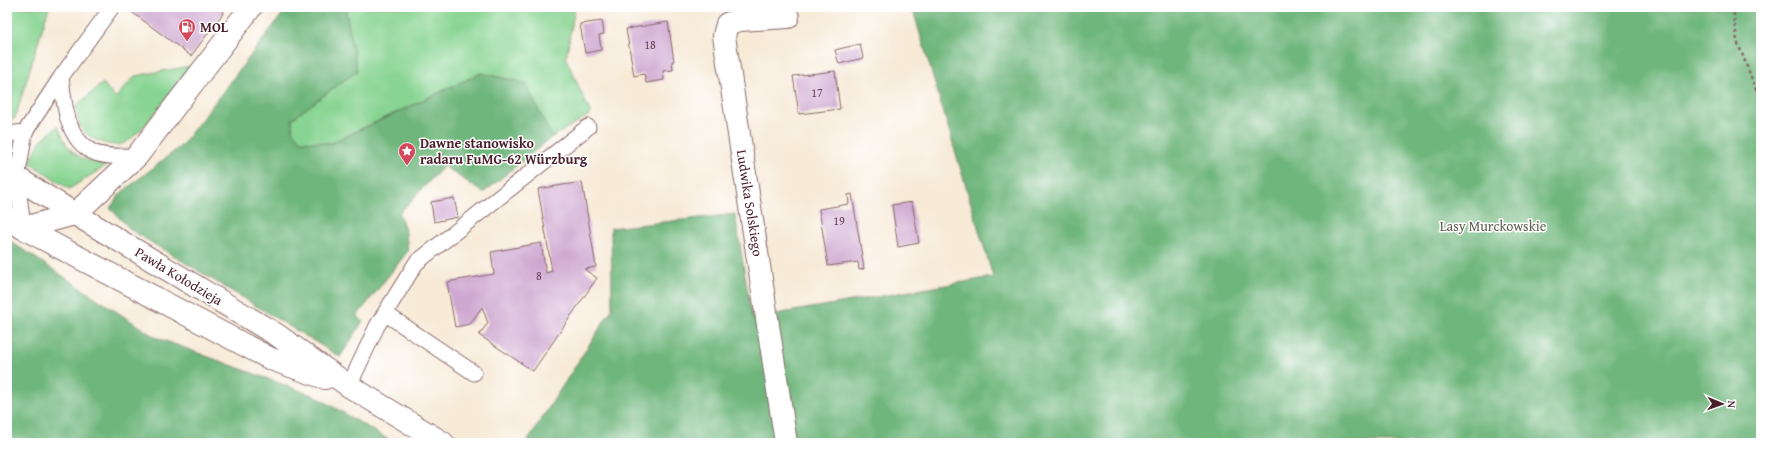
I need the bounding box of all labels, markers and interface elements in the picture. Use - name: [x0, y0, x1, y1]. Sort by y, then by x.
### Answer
- fuel station icon: MOL: [177, 17, 197, 42]
- place label: MOL: [200, 17, 229, 37]
- house number: 18: [644, 36, 656, 53]
- house number: 17: [811, 84, 823, 101]
- place label: Dawne stanowisko radaru FuMG-62 Würzburg: [420, 133, 588, 169]
- place icon: Dawne stanowisko radaru FuMG-62 Würzburg: [397, 141, 417, 166]
- street label: Ludwika Solskiego: [732, 148, 768, 258]
- house number: 19: [833, 212, 845, 229]
- park label: Lasy Murckowskie: [1440, 216, 1547, 236]
- street label: Pawła Kołodzieja: [131, 242, 227, 310]
- house number: 8: [536, 267, 542, 284]
- north arrow: [1702, 384, 1742, 424]
- text: N: [1724, 400, 1740, 409]

